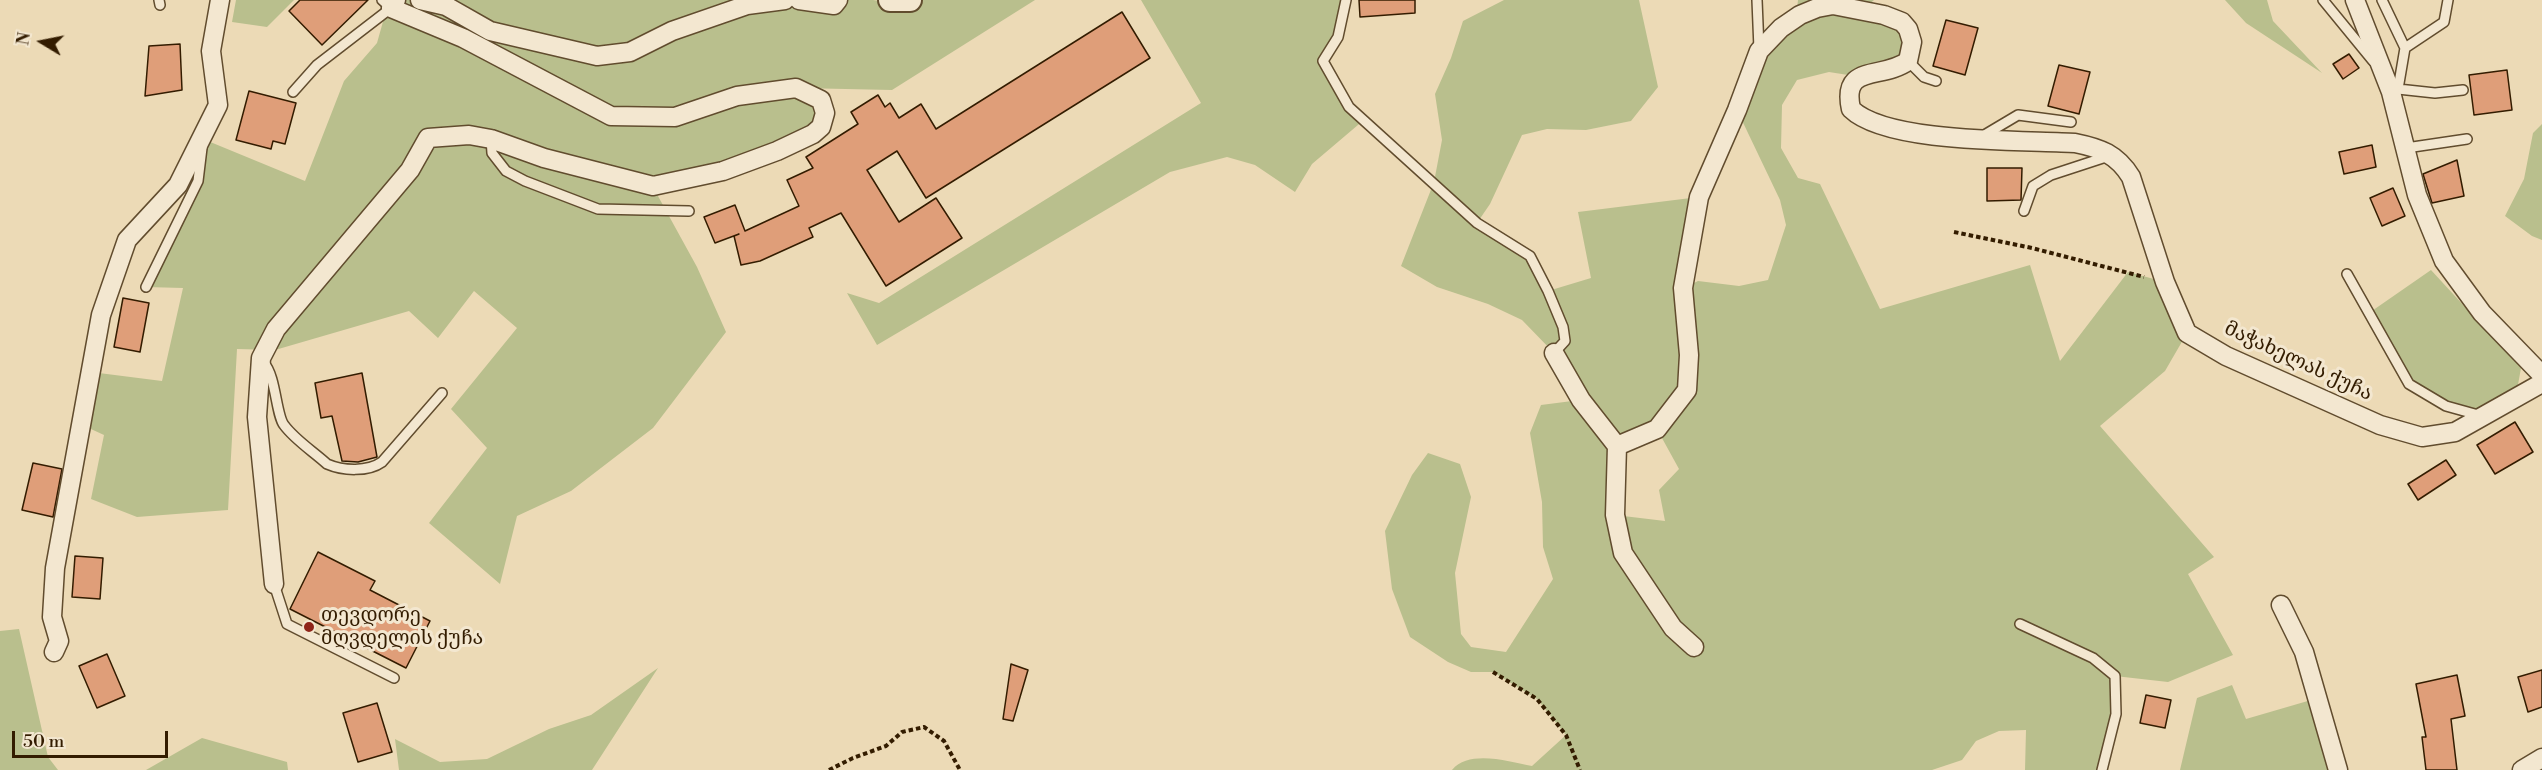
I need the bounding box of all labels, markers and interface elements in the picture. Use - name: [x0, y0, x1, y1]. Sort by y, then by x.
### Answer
- north arrow: [12, 12, 72, 72]
- text: N: [13, 31, 35, 47]
- street label: მაჭახელას ქუჩა: [2220, 317, 2376, 407]
- place label: თევდორე მღვდელის ქუჩა: [321, 604, 483, 651]
- marker: თევდორე მღვდელის ქუჩა: [302, 620, 316, 634]
- scale bar: [15, 719, 171, 757]
- text: 50 m: [23, 730, 64, 753]

